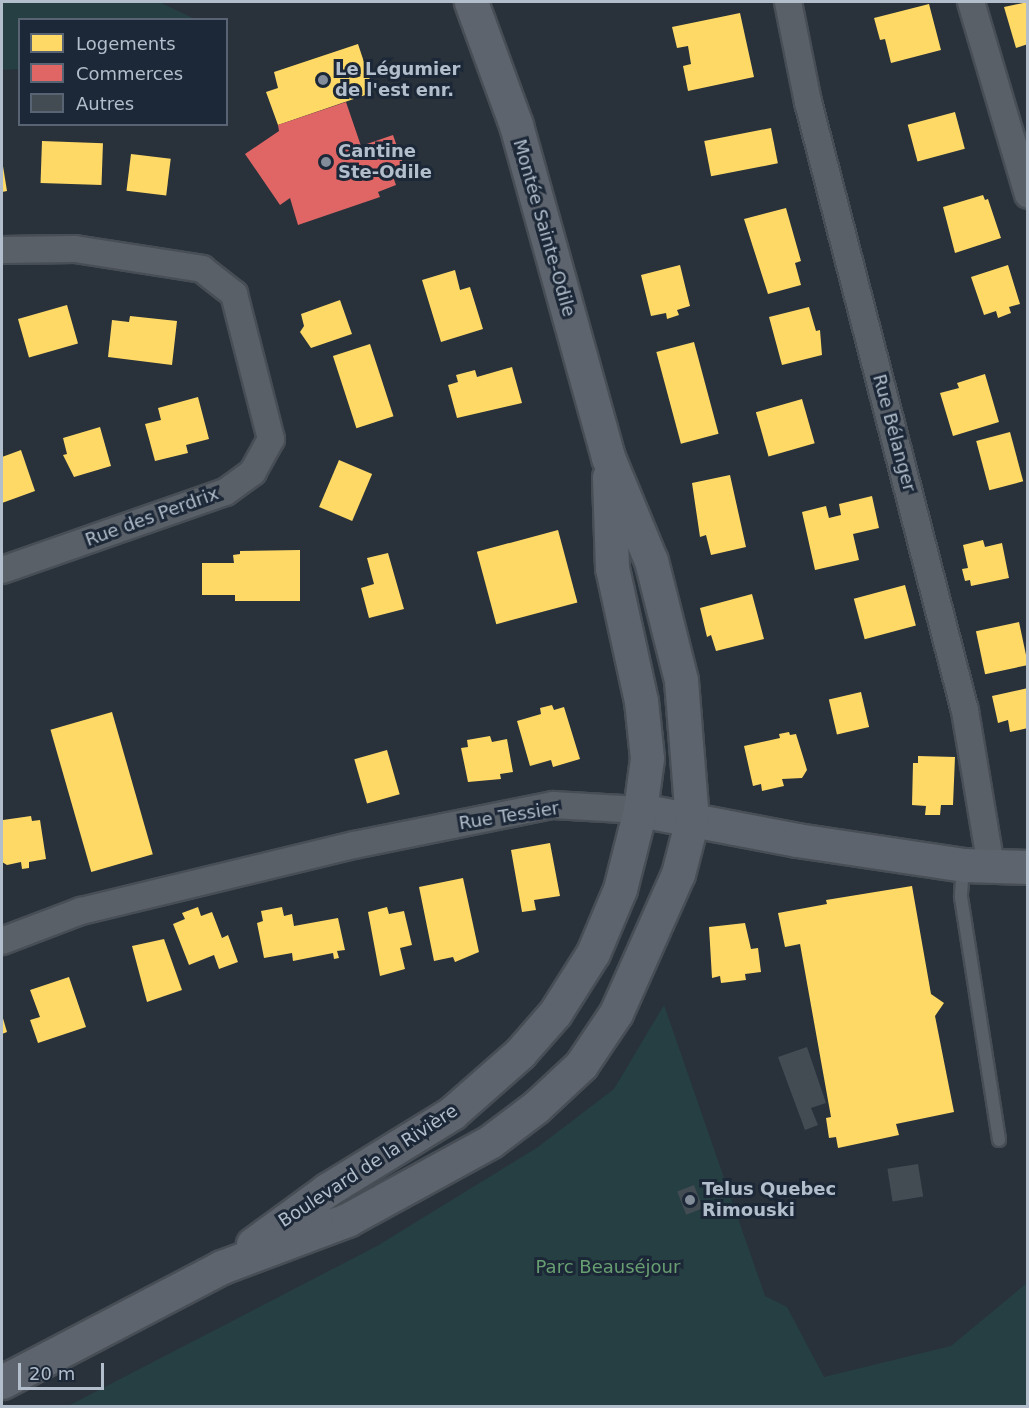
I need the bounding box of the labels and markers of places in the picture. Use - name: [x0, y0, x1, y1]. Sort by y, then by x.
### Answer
- place label: Le Légumier de l'est enr.: [335, 59, 460, 101]
- marker: Le Légumier de l'est enr.: [316, 73, 330, 87]
- place label: Cantine Ste-Odile: [338, 141, 432, 184]
- marker: Cantine Ste-Odile: [319, 155, 333, 169]
- place label: Telus Quebec Rimouski: [702, 1179, 836, 1222]
- marker: Telus Quebec Rimouski: [683, 1193, 697, 1207]

